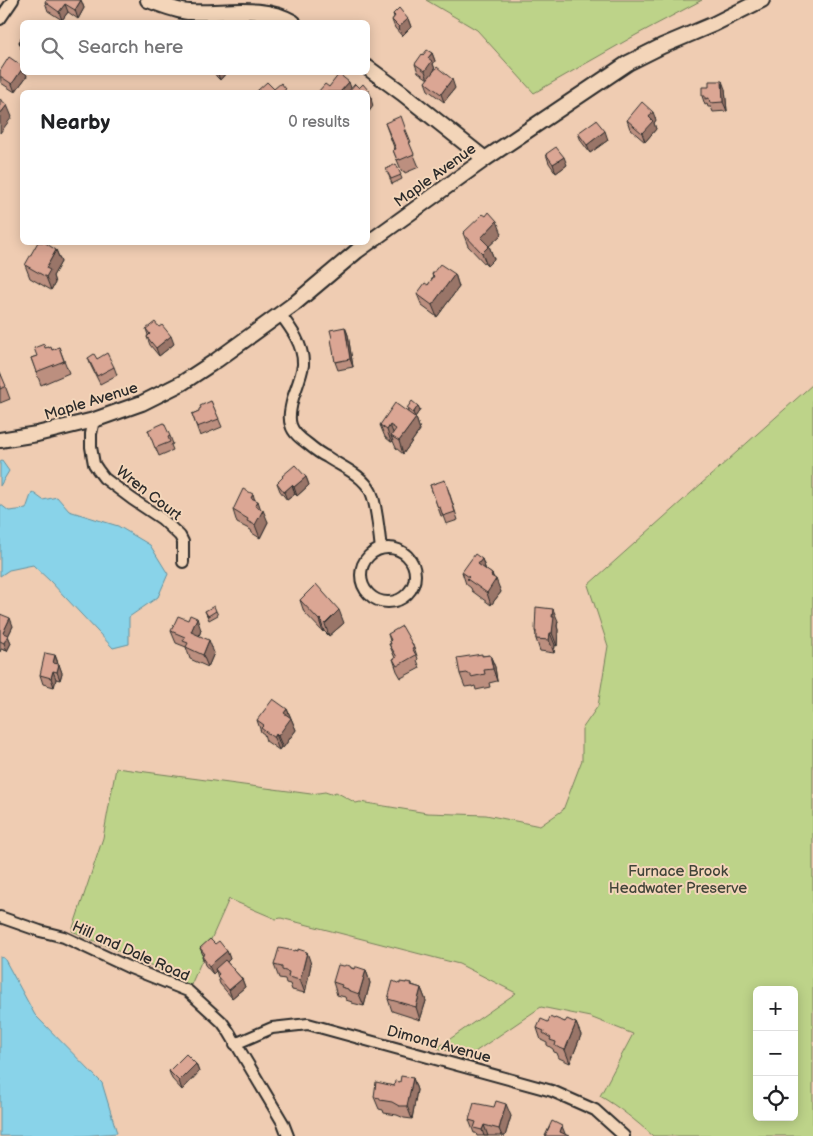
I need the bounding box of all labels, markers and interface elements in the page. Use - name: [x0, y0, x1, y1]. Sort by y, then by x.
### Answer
- search box: [20, 20, 370, 75]
- icon: search: [38, 34, 66, 62]
- text: Search here: [78, 36, 183, 59]
- text: Nearby: [40, 110, 110, 135]
- text: 0 results: [288, 113, 350, 132]
- street label: Maple Avenue: [391, 139, 480, 212]
- street label: Maple Avenue: [42, 378, 140, 425]
- street label: Wren Court: [112, 462, 185, 525]
- park label: Furnace Brook Headwater Preserve: [609, 862, 747, 898]
- street label: Hill and Dale Road: [69, 917, 192, 986]
- map controls: [753, 986, 798, 1121]
- button: +: [753, 986, 798, 1031]
- street label: Dimond Avenue: [385, 1021, 493, 1068]
- button: −: [753, 1031, 798, 1076]
- button: locate: [753, 1076, 798, 1121]

